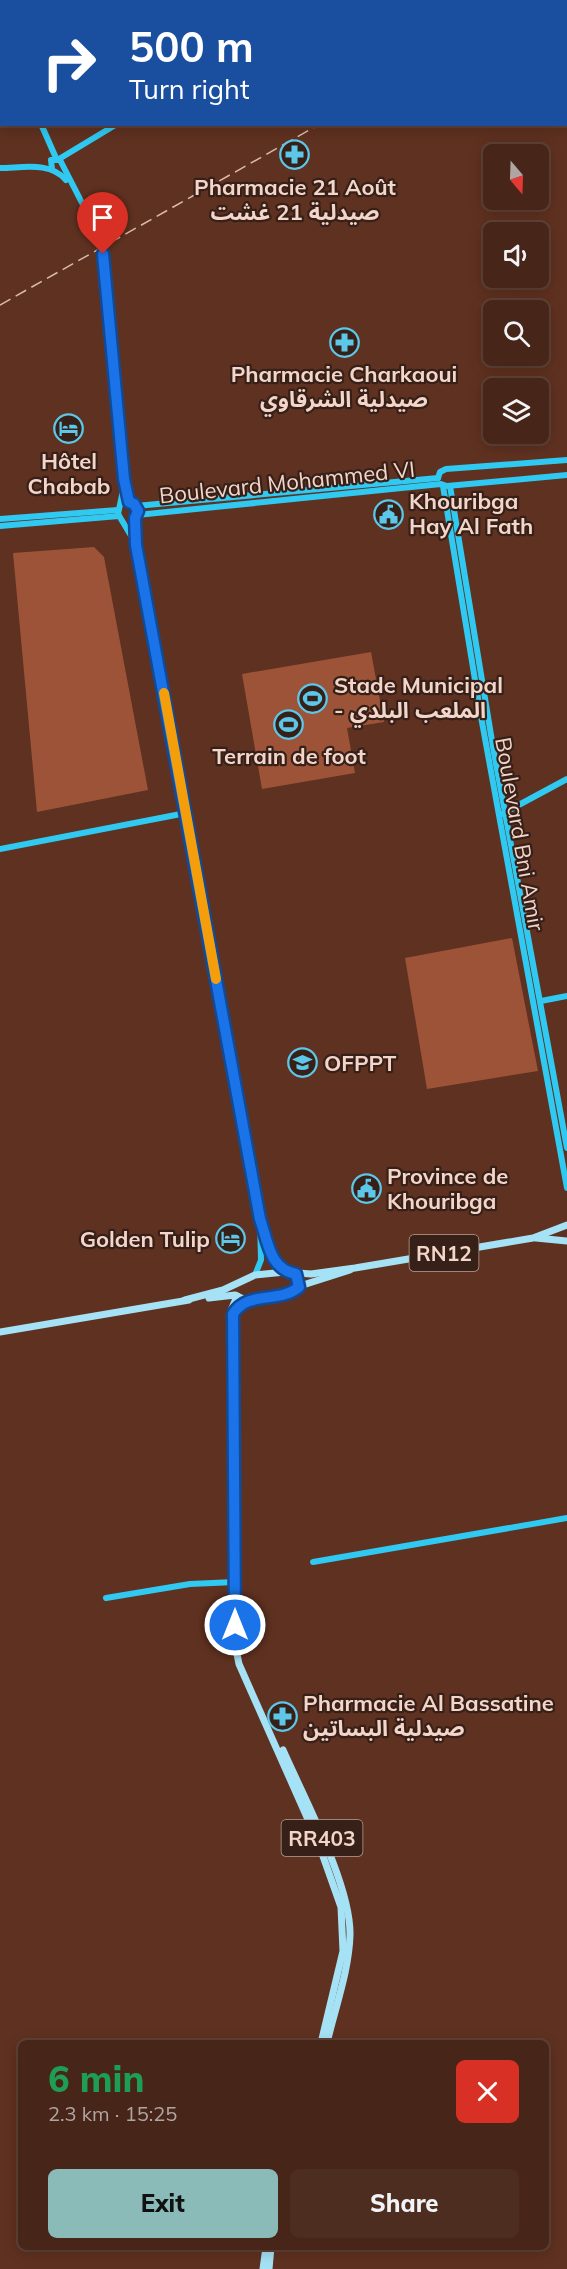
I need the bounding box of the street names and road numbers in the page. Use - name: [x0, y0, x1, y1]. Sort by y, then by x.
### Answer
- street label: Boulevard Mohammed VI: [158, 455, 416, 509]
- street label: Boulevard Bni Amir: [489, 735, 551, 933]
- road number: RN12: [410, 1235, 478, 1271]
- road number: RR403: [282, 1820, 362, 1856]

